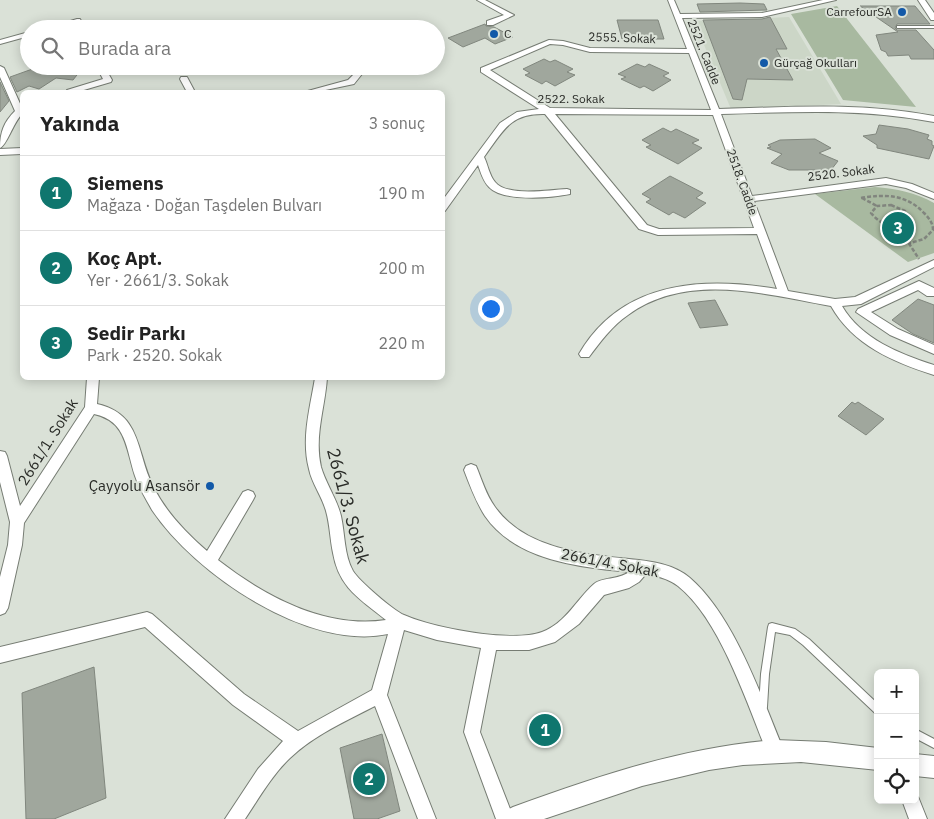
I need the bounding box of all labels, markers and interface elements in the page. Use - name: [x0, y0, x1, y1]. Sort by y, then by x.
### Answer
- place label: CarrefourSA: [826, 4, 892, 19]
- marker: CarrefourSA: [896, 6, 908, 18]
- street label: 2521. Cadde: [685, 17, 725, 87]
- search box: [20, 20, 445, 75]
- place label: C: [504, 26, 512, 41]
- marker: C: [488, 28, 500, 40]
- street label: 2555. Sokak: [588, 29, 657, 46]
- icon: search: [38, 34, 66, 62]
- text: Burada ara: [78, 36, 171, 60]
- place label: Gürçağ Okulları: [774, 55, 857, 70]
- marker: Gürçağ Okulları: [758, 57, 770, 69]
- street label: 2522. Sokak: [537, 91, 605, 106]
- text: Yakında: [40, 109, 120, 137]
- text: 3 sonuç: [369, 113, 425, 133]
- street label: 2518. Cadde: [724, 147, 762, 217]
- street label: 2520. Sokak: [806, 161, 876, 184]
- text: Siemens: [87, 171, 164, 195]
- text: 1: [51, 183, 61, 203]
- text: 190 m: [378, 183, 425, 203]
- text: Mağaza · Doğan Taşdelen Bulvarı: [87, 195, 322, 215]
- pin: 3: [882, 209, 914, 247]
- text: Koç Apt.: [87, 246, 162, 270]
- text: 2: [51, 258, 61, 278]
- text: 200 m: [378, 258, 425, 278]
- text: Yer · 2661/3. Sokak: [87, 270, 229, 290]
- your location: [478, 296, 504, 322]
- text: Sedir Parkı: [87, 321, 186, 345]
- text: 3: [51, 333, 61, 353]
- text: 220 m: [378, 333, 425, 353]
- text: Park · 2520. Sokak: [87, 345, 222, 365]
- street label: 2661/1. Sokak: [13, 395, 82, 489]
- street label: 2661/3. Sokak: [322, 445, 375, 567]
- place label: Çayyolu Asansör: [89, 476, 200, 495]
- marker: Çayyolu Asansör: [204, 480, 216, 492]
- street label: 2661/4. Sokak: [560, 544, 661, 581]
- map controls: [874, 669, 919, 804]
- button: +: [874, 669, 919, 714]
- pin: 1: [529, 711, 561, 749]
- button: −: [874, 714, 919, 759]
- button: locate: [874, 759, 919, 804]
- pin: 2: [353, 760, 385, 798]

